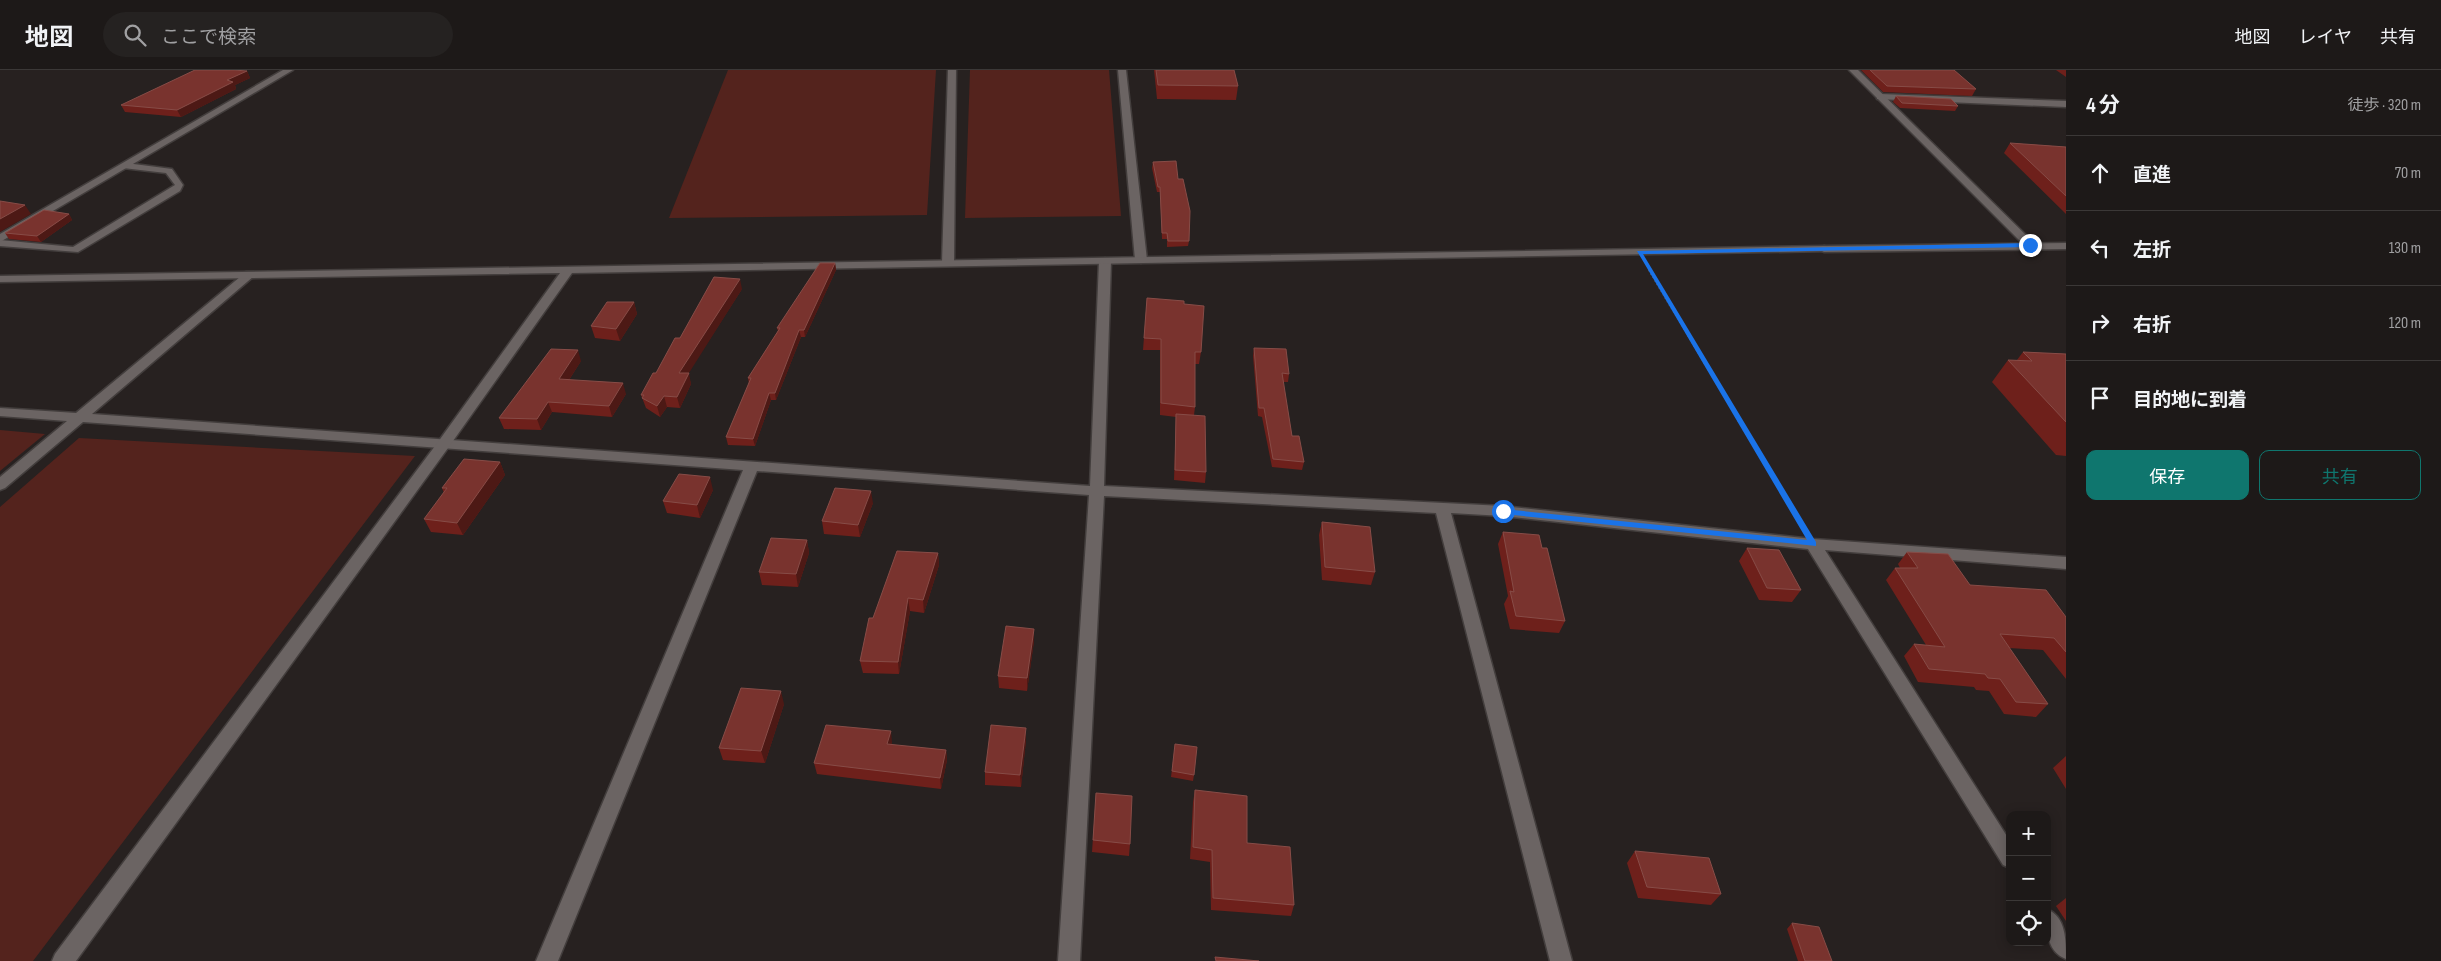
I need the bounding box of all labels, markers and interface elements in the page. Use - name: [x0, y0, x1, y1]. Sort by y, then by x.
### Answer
- search box: [103, 12, 453, 57]
- icon: search: [121, 21, 149, 49]
- text: 地図: [25, 23, 73, 52]
- text: ここで検索: [161, 26, 256, 49]
- text: 地図: [2235, 27, 2271, 48]
- text: レイヤ: [2299, 27, 2352, 48]
- text: 共有: [2380, 27, 2416, 48]
- text: 4 分: [2086, 93, 2120, 118]
- text: 徒歩 · 320 m: [2347, 96, 2421, 115]
- icon: ahead: [2086, 159, 2114, 187]
- text: 直進: [2133, 164, 2171, 187]
- text: 70 m: [2395, 164, 2421, 183]
- route end: [2019, 234, 2042, 257]
- icon: left: [2086, 234, 2114, 262]
- text: 左折: [2133, 239, 2171, 262]
- text: 130 m: [2389, 239, 2421, 258]
- icon: right: [2086, 309, 2114, 337]
- text: 右折: [2133, 314, 2171, 337]
- text: 120 m: [2389, 314, 2421, 333]
- icon: arrive: [2086, 384, 2114, 412]
- text: 目的地に到着: [2133, 389, 2247, 412]
- button: 保存: [2086, 450, 2249, 500]
- button: 共有: [2259, 450, 2421, 500]
- route start: [1492, 500, 1515, 523]
- map controls: [2006, 811, 2051, 946]
- button: +: [2006, 811, 2051, 856]
- button: −: [2006, 856, 2051, 901]
- button: locate: [2006, 901, 2051, 946]

